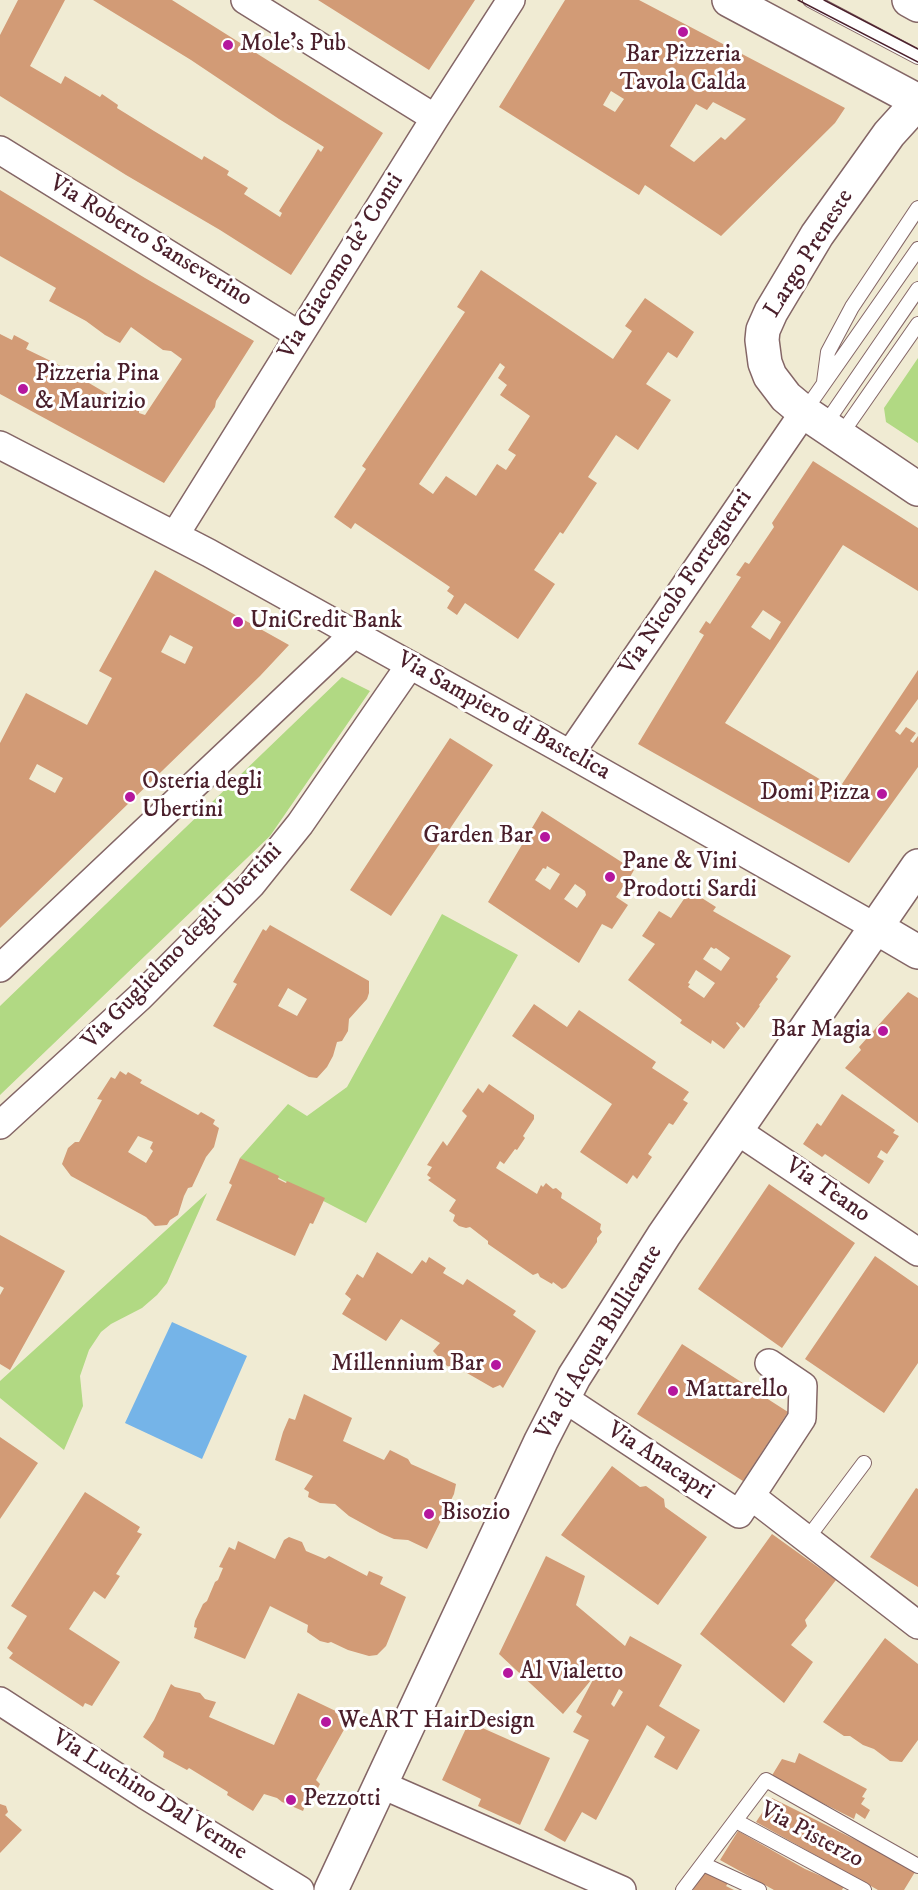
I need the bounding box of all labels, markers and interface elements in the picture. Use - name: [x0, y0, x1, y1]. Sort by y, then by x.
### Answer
- marker: Bar Pizzeria Tavola Calda: [676, 25, 690, 39]
- place label: Mole's Pub: [240, 31, 346, 59]
- marker: Mole's Pub: [221, 38, 235, 52]
- place label: Bar Pizzeria Tavola Calda: [620, 42, 746, 98]
- street label: Via Giacomo de' Conti: [273, 169, 411, 365]
- street label: Via Roberto Sanseverino: [43, 170, 257, 314]
- street label: Largo Preneste: [759, 185, 861, 323]
- place label: Pizzeria Pina & Maurizio: [35, 361, 159, 417]
- marker: Pizzeria Pina & Maurizio: [16, 382, 30, 396]
- street label: Via Nicolò Forteguerri: [614, 485, 760, 681]
- place label: UniCredit Bank: [250, 608, 402, 636]
- marker: UniCredit Bank: [231, 615, 245, 629]
- street label: Via Sampiero di Bastelica: [391, 646, 615, 788]
- place label: Osteria degli Ubertini: [142, 769, 262, 825]
- place label: Domi Pizza: [760, 780, 870, 808]
- marker: Domi Pizza: [875, 787, 889, 801]
- marker: Osteria degli Ubertini: [123, 790, 137, 804]
- place label: Garden Bar: [423, 823, 533, 851]
- marker: Garden Bar: [538, 830, 552, 844]
- street label: Via Guglielmo degli Ubertini: [77, 838, 289, 1056]
- place label: Pane & Vini Prodotti Sardi: [622, 849, 757, 905]
- marker: Pane & Vini Prodotti Sardi: [603, 870, 617, 884]
- place label: Bar Magia: [771, 1017, 871, 1045]
- marker: Bar Magia: [876, 1024, 890, 1038]
- street label: Via Teano: [779, 1152, 875, 1230]
- street label: Via di Acqua Bullicante: [530, 1240, 670, 1446]
- place label: Millennium Bar: [331, 1351, 484, 1379]
- marker: Millennium Bar: [489, 1358, 503, 1372]
- place label: Mattarello: [685, 1377, 788, 1405]
- marker: Mattarello: [666, 1384, 680, 1398]
- street label: Via Anacapri: [601, 1417, 719, 1507]
- place label: Bisozio: [441, 1500, 510, 1528]
- marker: Bisozio: [422, 1507, 436, 1521]
- place label: Al Vialetto: [520, 1659, 623, 1687]
- marker: Al Vialetto: [501, 1666, 515, 1680]
- place label: WeART HairDesign: [338, 1708, 535, 1736]
- marker: WeART HairDesign: [319, 1715, 333, 1729]
- street label: Via Luchino Dal Verme: [46, 1724, 252, 1868]
- place label: Pezzotti: [303, 1786, 381, 1814]
- marker: Pezzotti: [284, 1793, 298, 1807]
- street label: Via Pisterzo: [754, 1797, 868, 1875]

